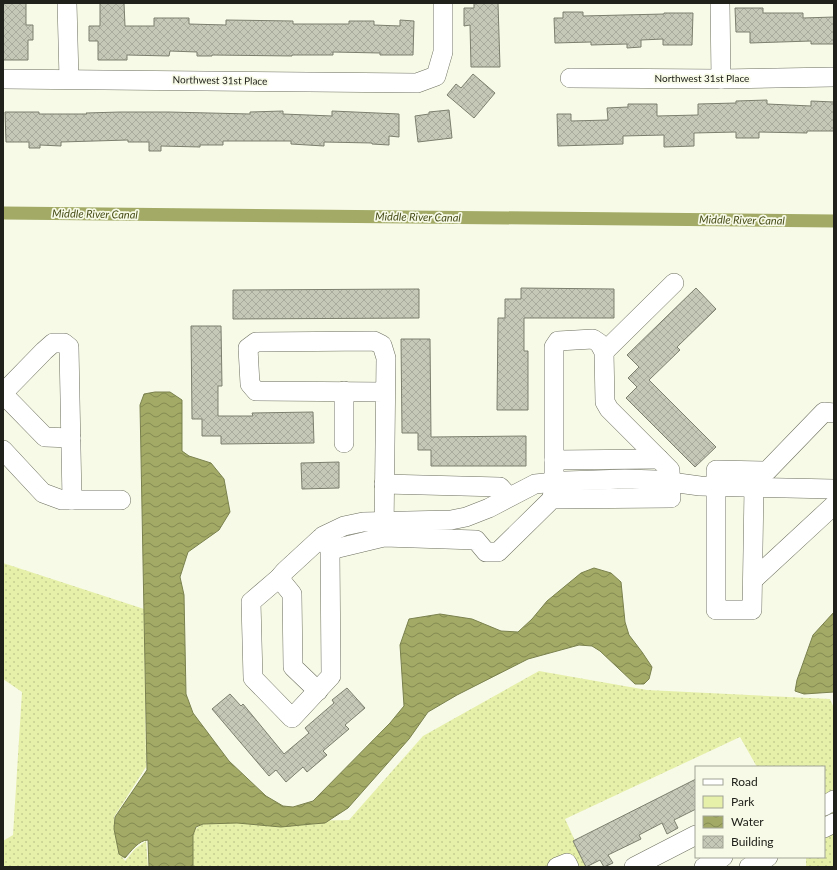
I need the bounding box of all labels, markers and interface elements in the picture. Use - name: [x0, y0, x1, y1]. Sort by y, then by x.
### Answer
- street label: Northwest 31st Place: [655, 72, 749, 84]
- street label: Northwest 31st Place: [172, 73, 268, 87]
- water label: Middle River Canal: [52, 206, 138, 221]
- water label: Middle River Canal: [375, 209, 461, 224]
- water label: Middle River Canal: [699, 212, 785, 227]
- legend: [695, 766, 825, 858]
- text: Road: [731, 774, 758, 789]
- text: Park: [731, 794, 755, 809]
- text: Water: [731, 814, 764, 829]
- text: Building: [731, 834, 774, 849]

